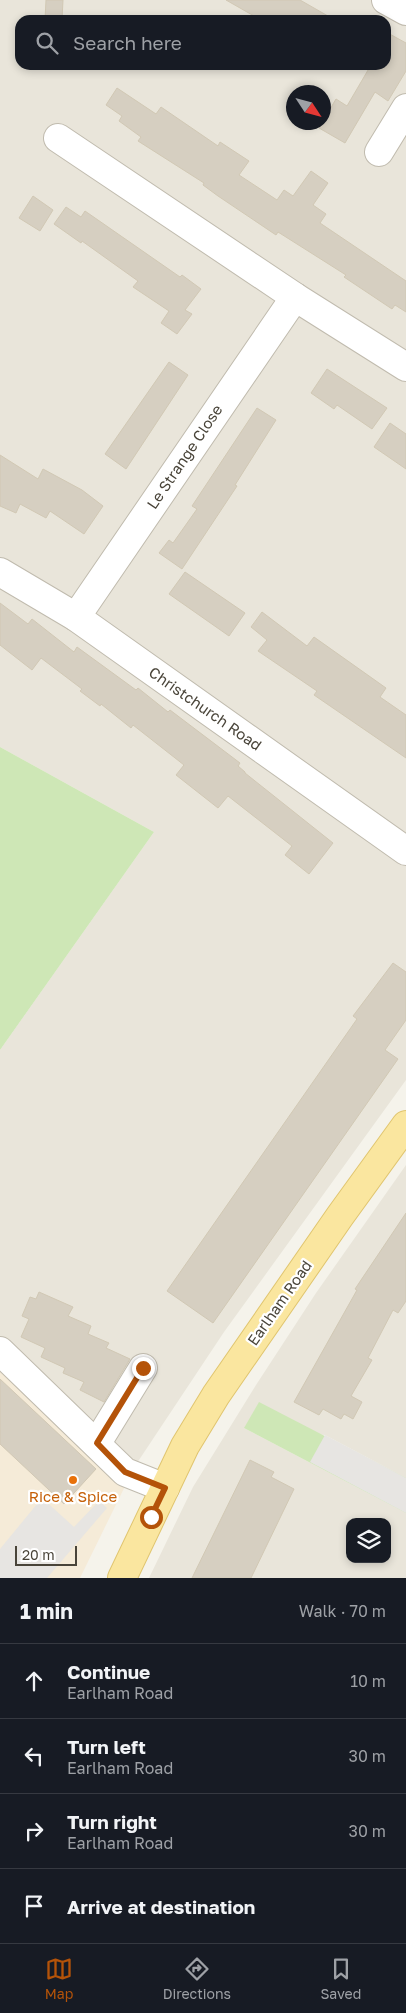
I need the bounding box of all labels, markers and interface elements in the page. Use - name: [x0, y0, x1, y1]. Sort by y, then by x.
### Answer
- search box: [15, 15, 391, 70]
- icon: search: [33, 29, 61, 57]
- text: Search here: [73, 31, 182, 54]
- north arrow: [286, 85, 331, 130]
- street label: Le Strange Close: [143, 401, 226, 512]
- street label: Christchurch Road: [146, 663, 265, 754]
- street label: Earlham Road: [243, 1256, 315, 1348]
- route end: [132, 1357, 155, 1380]
- marker: Rice & Spice: [67, 1474, 79, 1486]
- place label: Rice & Spice: [29, 1487, 117, 1505]
- route start: [140, 1506, 163, 1529]
- map controls: [346, 1518, 391, 1563]
- button: layers: [346, 1518, 391, 1563]
- scale bar: [15, 1543, 78, 1566]
- text: 20 m: [22, 1546, 55, 1563]
- text: 1 min: [20, 1598, 73, 1624]
- text: Walk · 70 m: [299, 1601, 386, 1621]
- text: Continue: [67, 1660, 150, 1683]
- icon: ahead: [20, 1667, 48, 1695]
- text: 10 m: [350, 1671, 386, 1691]
- text: Earlham Road: [67, 1683, 173, 1703]
- text: Turn left: [67, 1735, 146, 1758]
- icon: left: [20, 1742, 48, 1770]
- text: 30 m: [349, 1746, 386, 1766]
- text: Earlham Road: [67, 1758, 173, 1778]
- text: Turn right: [67, 1810, 157, 1833]
- icon: right: [20, 1817, 48, 1845]
- text: 30 m: [349, 1821, 386, 1841]
- text: Earlham Road: [67, 1833, 173, 1853]
- icon: arrive: [20, 1892, 48, 1920]
- text: Arrive at destination: [67, 1895, 255, 1918]
- tab: Map: [45, 1955, 73, 2002]
- tab: Directions: [163, 1955, 231, 2002]
- tab: Saved: [320, 1955, 361, 2002]

